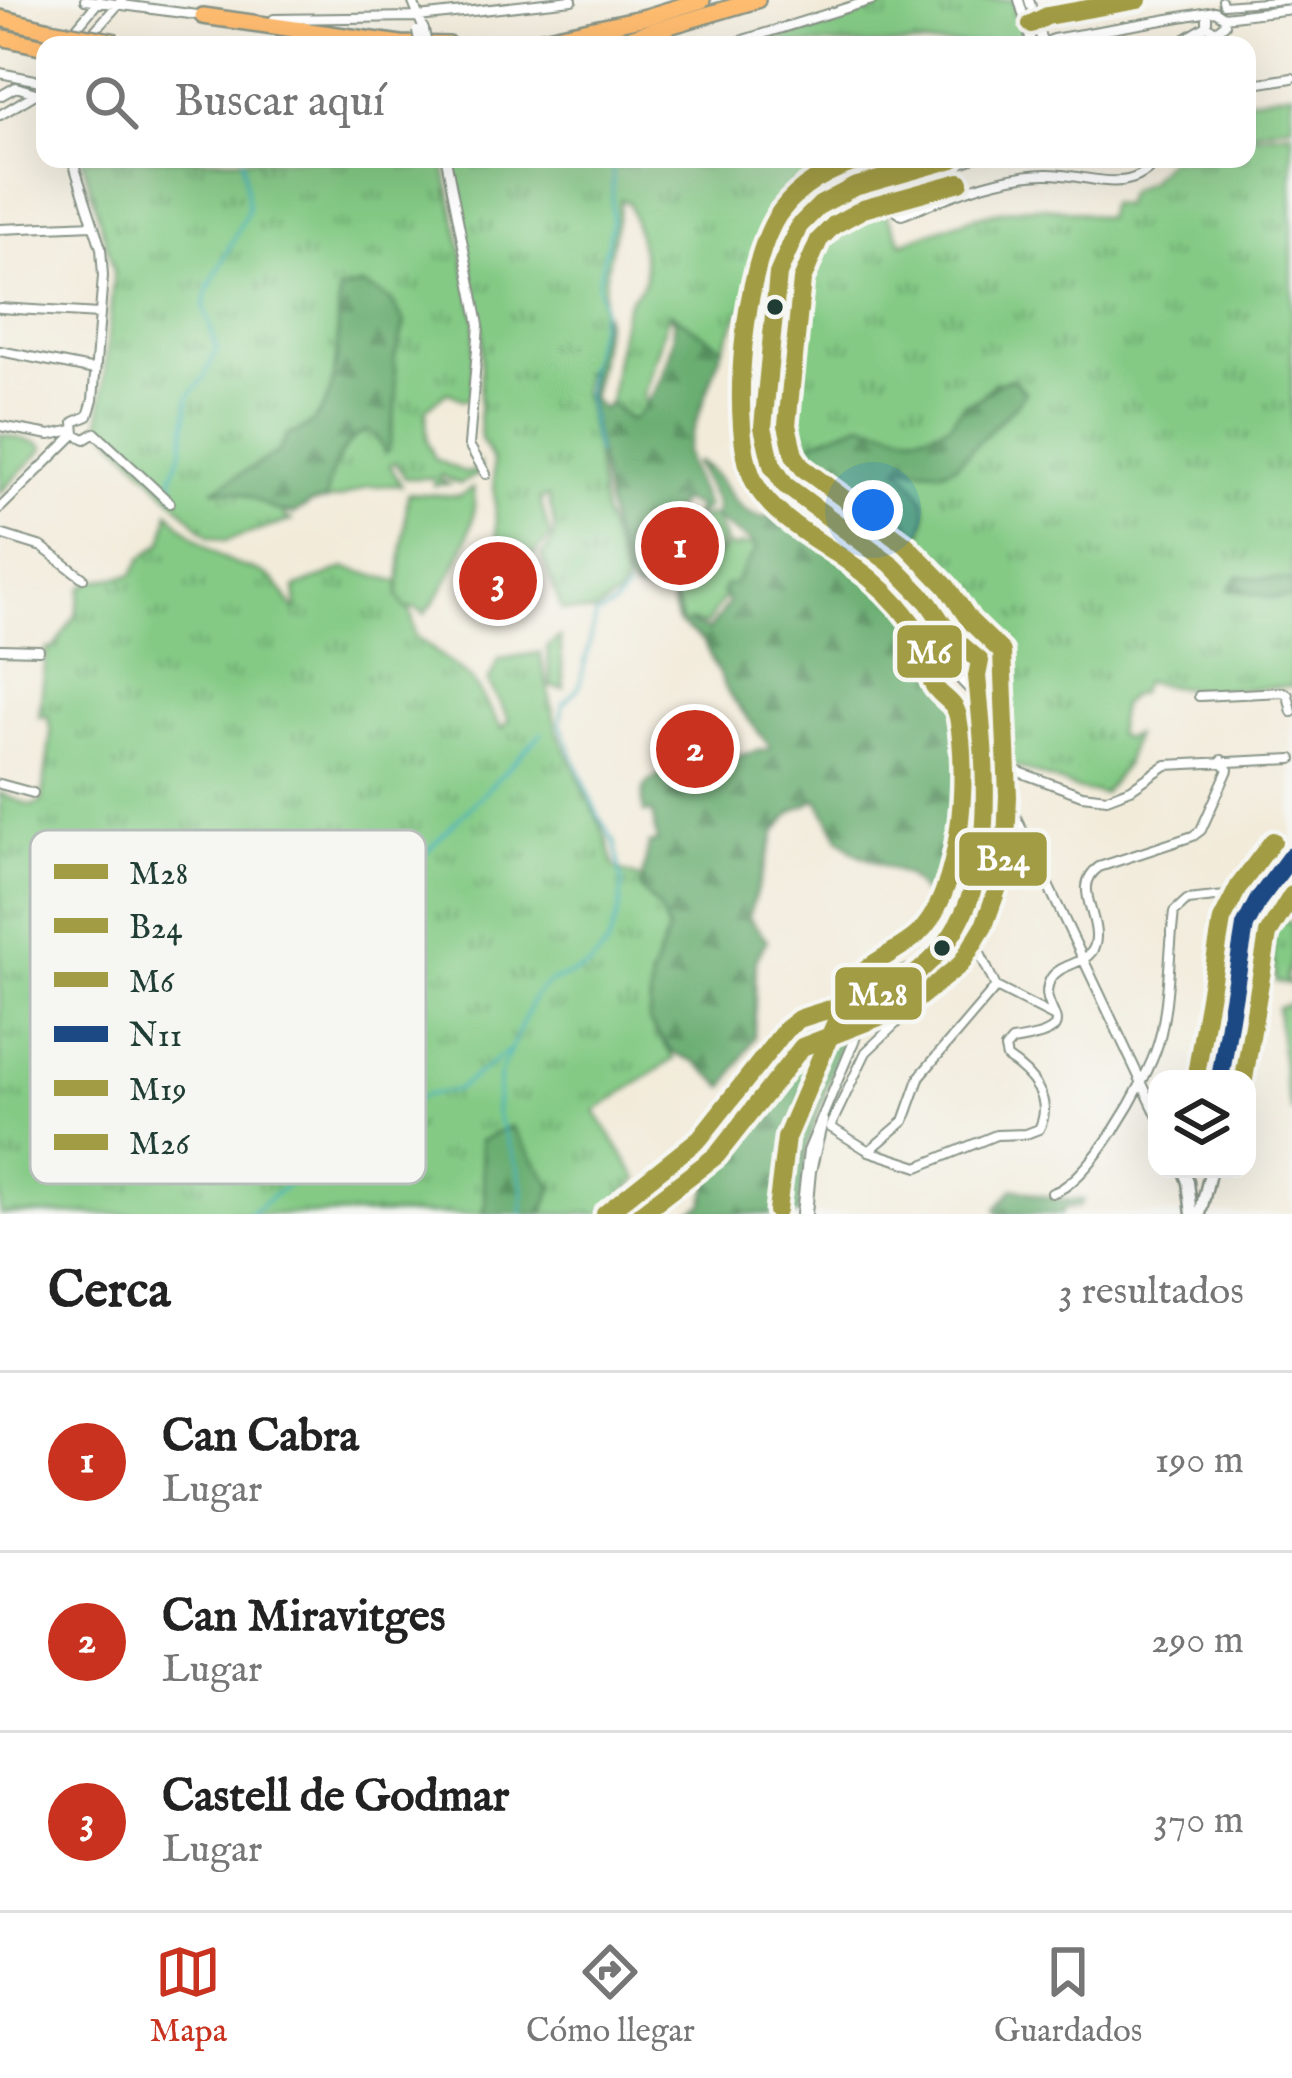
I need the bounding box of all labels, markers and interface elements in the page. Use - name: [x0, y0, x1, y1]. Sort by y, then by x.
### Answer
- search box: [36, 36, 1256, 168]
- icon: search: [78, 69, 144, 135]
- text: Buscar aquí: [174, 74, 385, 131]
- unlabelled marker: [764, 296, 786, 318]
- your location: [843, 480, 903, 540]
- pin: 1: [641, 501, 719, 591]
- pin: 3: [459, 536, 537, 626]
- line badge: M6: [895, 623, 964, 680]
- text: M6: [907, 633, 953, 675]
- pin: 2: [656, 704, 734, 794]
- legend: [30, 830, 426, 1184]
- line badge: B24: [957, 830, 1049, 888]
- text: B24: [976, 840, 1031, 882]
- text: M28: [129, 854, 188, 896]
- text: B24: [129, 908, 183, 950]
- unlabelled marker: [931, 937, 953, 959]
- text: M6: [129, 962, 175, 1004]
- line badge: M28: [833, 965, 924, 1022]
- text: M28: [848, 975, 908, 1017]
- text: N11: [129, 1016, 182, 1058]
- text: M19: [129, 1070, 187, 1112]
- map controls: [1148, 1070, 1256, 1178]
- button: layers: [1148, 1070, 1256, 1178]
- text: M26: [129, 1124, 191, 1166]
- text: Cerca: [48, 1260, 171, 1325]
- text: 3 resultados: [1058, 1268, 1244, 1317]
- text: Can Cabra: [162, 1409, 359, 1466]
- text: 1: [80, 1437, 94, 1486]
- text: 190 m: [1155, 1437, 1244, 1486]
- text: Lugar: [162, 1466, 262, 1515]
- text: Can Miravitges: [162, 1589, 445, 1646]
- text: 2: [78, 1617, 96, 1666]
- text: 290 m: [1151, 1617, 1244, 1666]
- text: Lugar: [162, 1646, 262, 1695]
- text: Castell de Godmar: [162, 1769, 509, 1826]
- text: 3: [80, 1797, 94, 1846]
- text: 370 m: [1153, 1797, 1244, 1846]
- text: Lugar: [162, 1826, 262, 1875]
- tab: Mapa: [149, 1939, 227, 2053]
- tab: Cómo llegar: [526, 1939, 695, 2053]
- tab: Guardados: [994, 1939, 1142, 2053]

